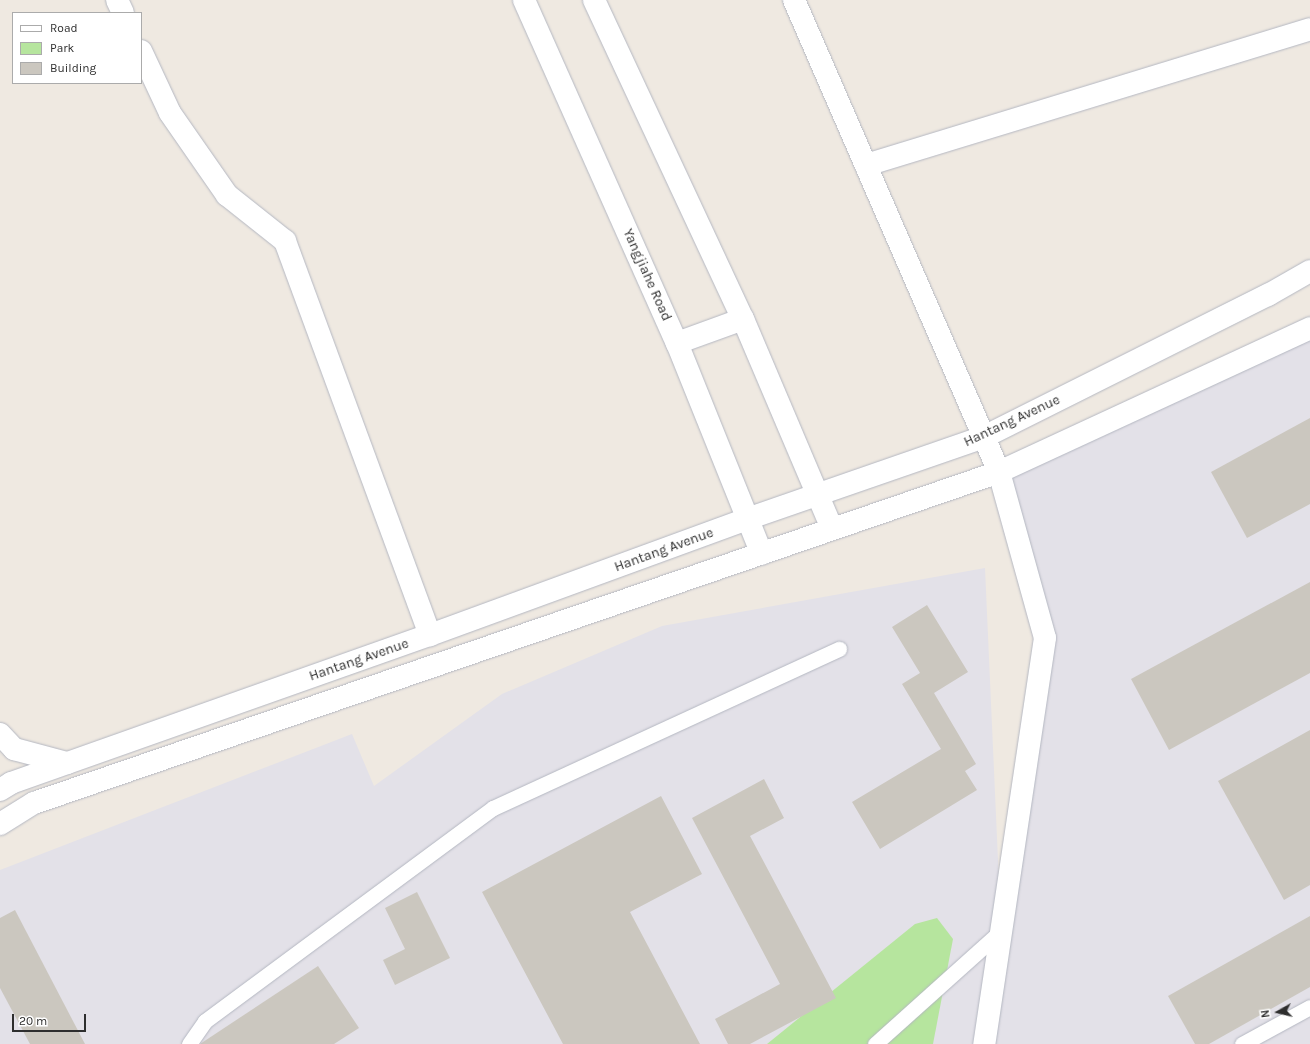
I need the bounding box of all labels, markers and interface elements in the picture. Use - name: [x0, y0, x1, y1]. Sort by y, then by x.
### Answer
- legend: [12, 12, 142, 84]
- text: Road: [50, 21, 78, 35]
- text: Park: [50, 41, 74, 55]
- text: Building: [50, 61, 96, 75]
- street label: Yangjiahe Road: [619, 226, 675, 324]
- street label: Hantang Avenue: [961, 391, 1063, 451]
- street label: Hantang Avenue: [612, 524, 716, 576]
- street label: Hantang Avenue: [307, 635, 411, 685]
- north arrow: [1258, 992, 1298, 1032]
- scale bar: [14, 1006, 88, 1032]
- text: N: [1259, 1009, 1273, 1019]
- text: 20 m: [19, 1014, 47, 1028]

